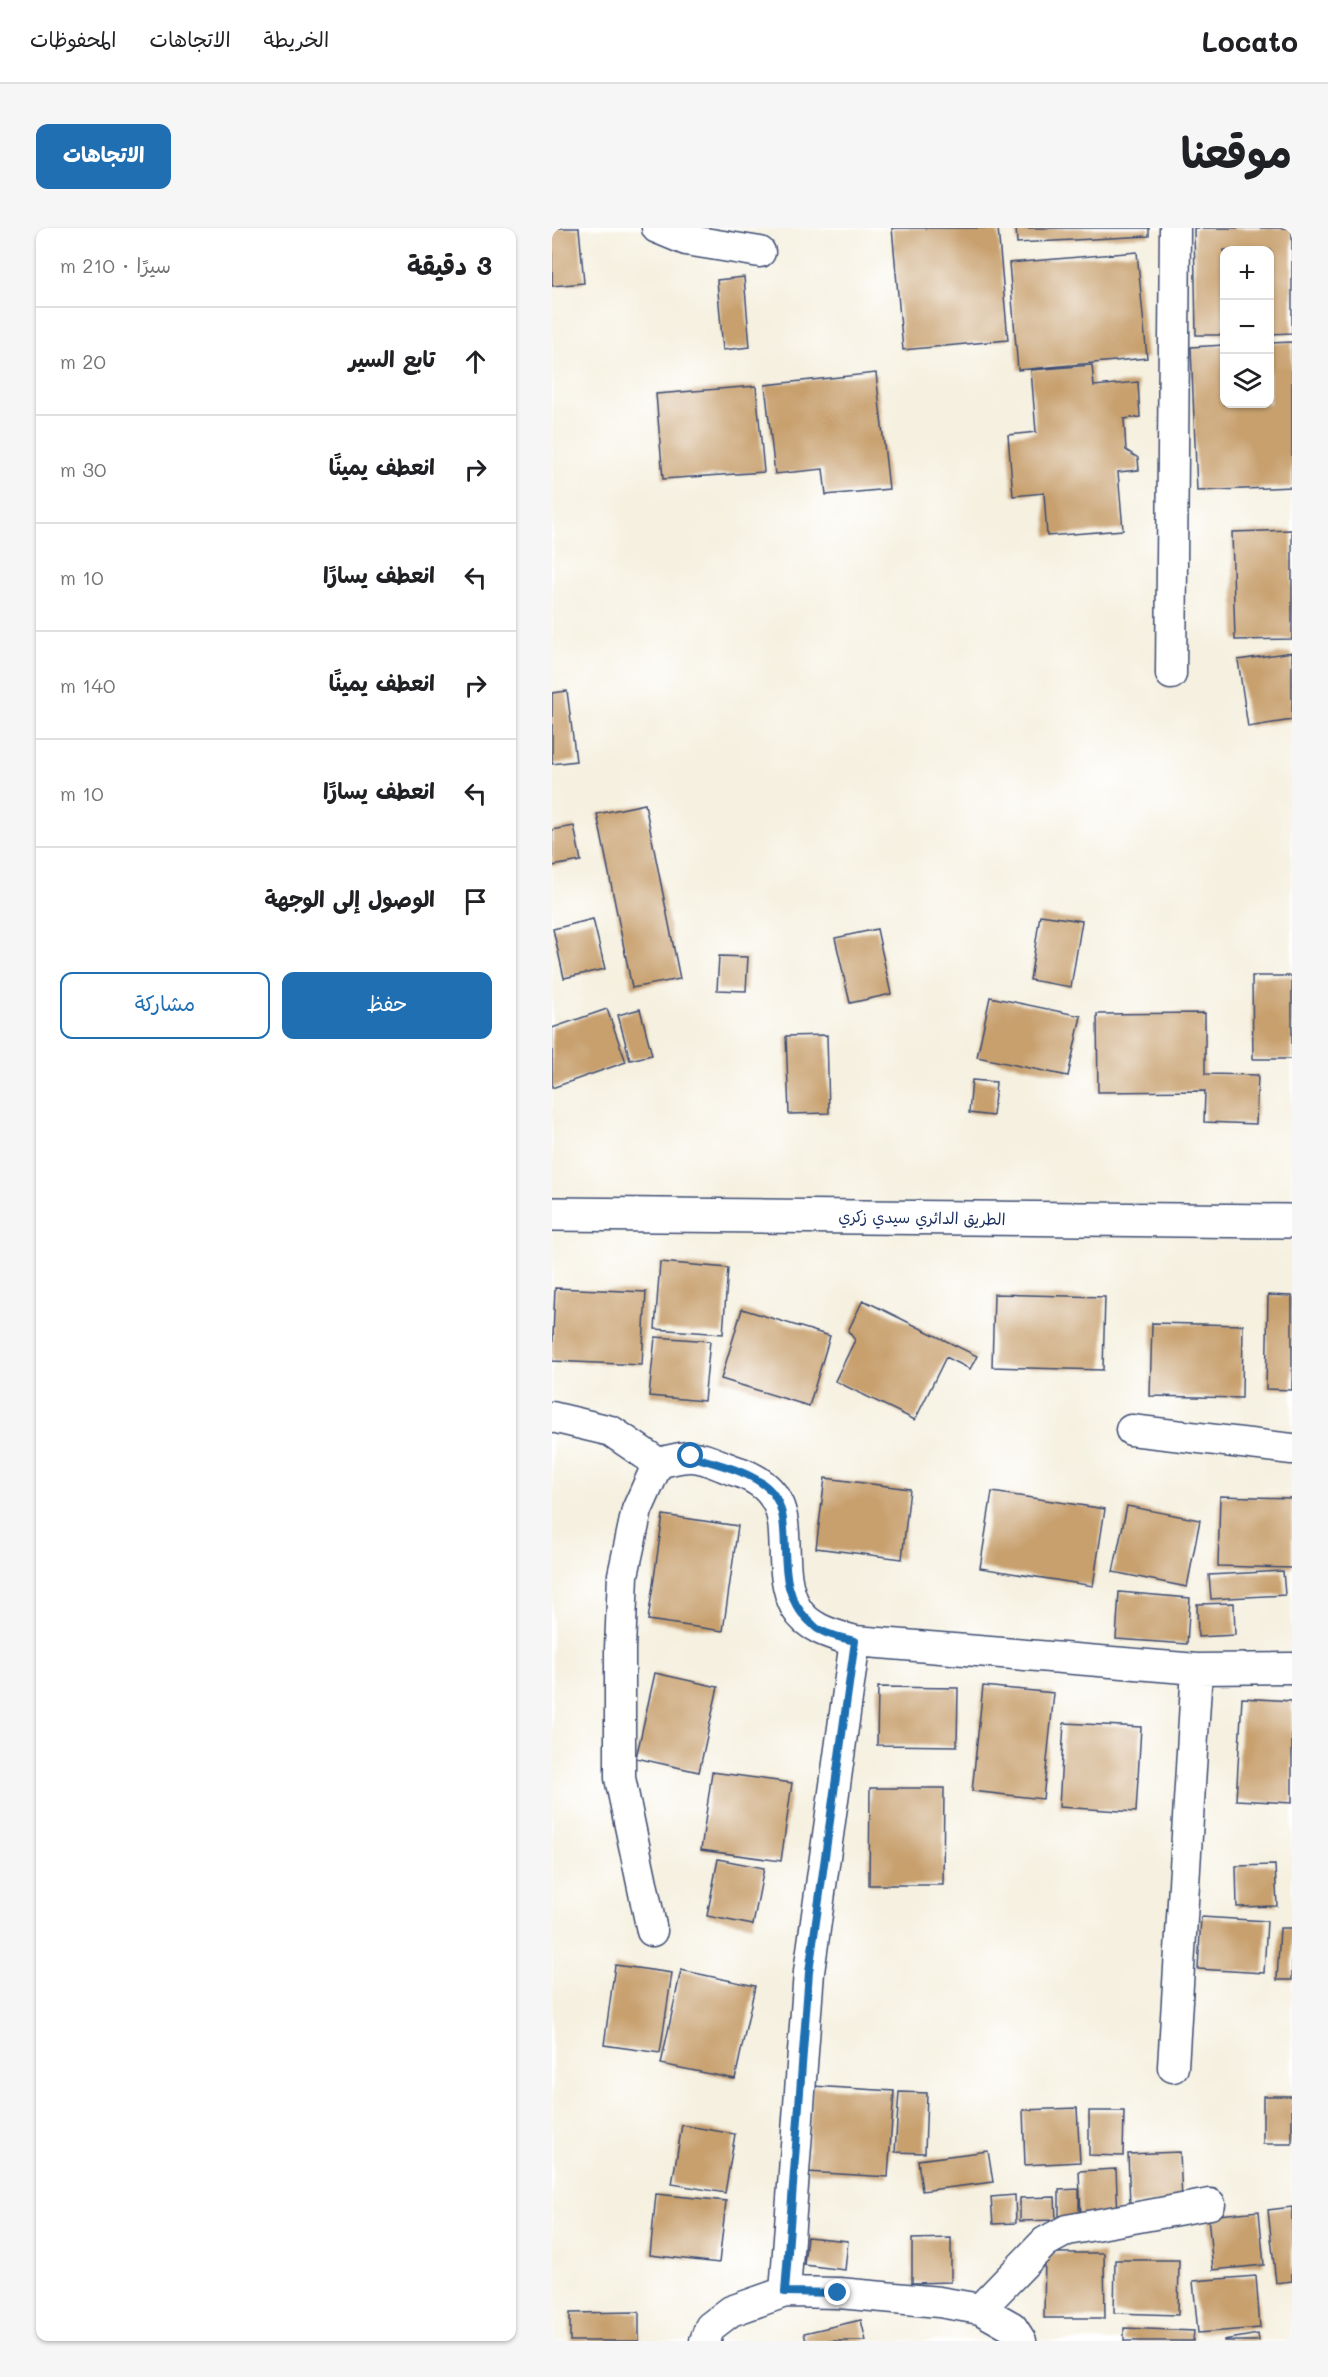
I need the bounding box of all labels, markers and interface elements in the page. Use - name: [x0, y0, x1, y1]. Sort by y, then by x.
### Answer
- text: Locato: [1201, 23, 1298, 59]
- text: المحفوظات: [30, 25, 116, 52]
- text: الاتجاهات: [149, 25, 231, 52]
- text: الخريطة: [264, 25, 329, 52]
- button: الاتجاهات: [36, 124, 171, 189]
- text: موقعنا: [1181, 124, 1292, 179]
- map controls: [1220, 246, 1274, 408]
- button: +: [1220, 246, 1274, 300]
- text: 3 دقيقة: [407, 248, 492, 282]
- text: سيرًا · 210 m: [60, 252, 171, 278]
- button: −: [1220, 300, 1274, 354]
- text: تابع السير: [349, 344, 435, 373]
- icon: ahead: [459, 345, 492, 378]
- text: 20 m: [60, 348, 106, 374]
- button: layers: [1220, 354, 1274, 408]
- text: انعطف يمينًا: [329, 452, 435, 481]
- icon: right: [459, 453, 492, 486]
- text: 30 m: [60, 456, 106, 482]
- text: انعطف يسارًا: [323, 560, 435, 589]
- icon: left: [459, 561, 492, 594]
- text: 10 m: [60, 564, 104, 590]
- text: انعطف يمينًا: [329, 668, 435, 697]
- icon: right: [459, 669, 492, 702]
- text: 140 m: [60, 672, 115, 698]
- text: انعطف يسارًا: [323, 776, 435, 805]
- icon: left: [459, 777, 492, 810]
- text: 10 m: [60, 780, 104, 806]
- text: الوصول إلى الوجهة: [264, 884, 435, 913]
- icon: arrive: [459, 885, 492, 918]
- button: مشاركة: [60, 972, 270, 1039]
- button: حفظ: [282, 972, 492, 1039]
- street label: الطريق الدائري سيدي زكري: [838, 1205, 1006, 1231]
- route start: [677, 1442, 703, 1468]
- route end: [824, 2279, 850, 2305]

